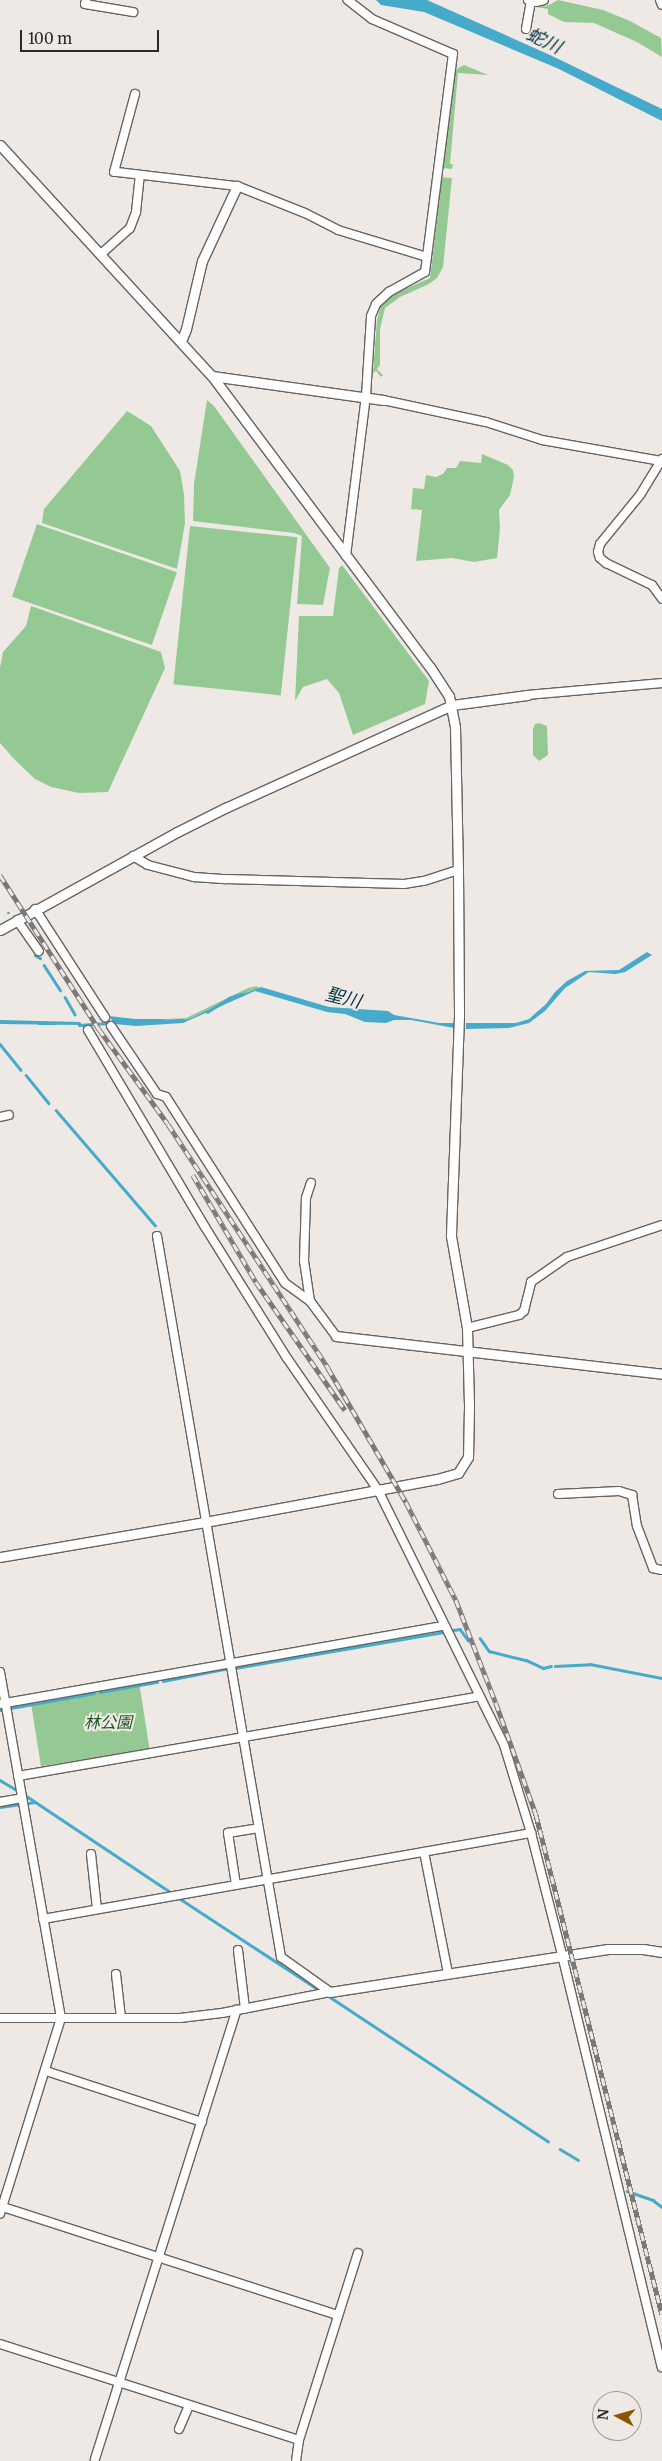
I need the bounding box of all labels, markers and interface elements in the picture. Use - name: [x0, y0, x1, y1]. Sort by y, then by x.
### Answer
- scale bar: [22, 20, 161, 52]
- water label: 蛇川: [523, 24, 565, 58]
- text: 100 m: [28, 29, 72, 48]
- water label: 聖川: [323, 983, 363, 1013]
- park label: 林公園: [84, 1712, 132, 1732]
- north arrow: [592, 2391, 642, 2441]
- text: N: [594, 2408, 613, 2421]

